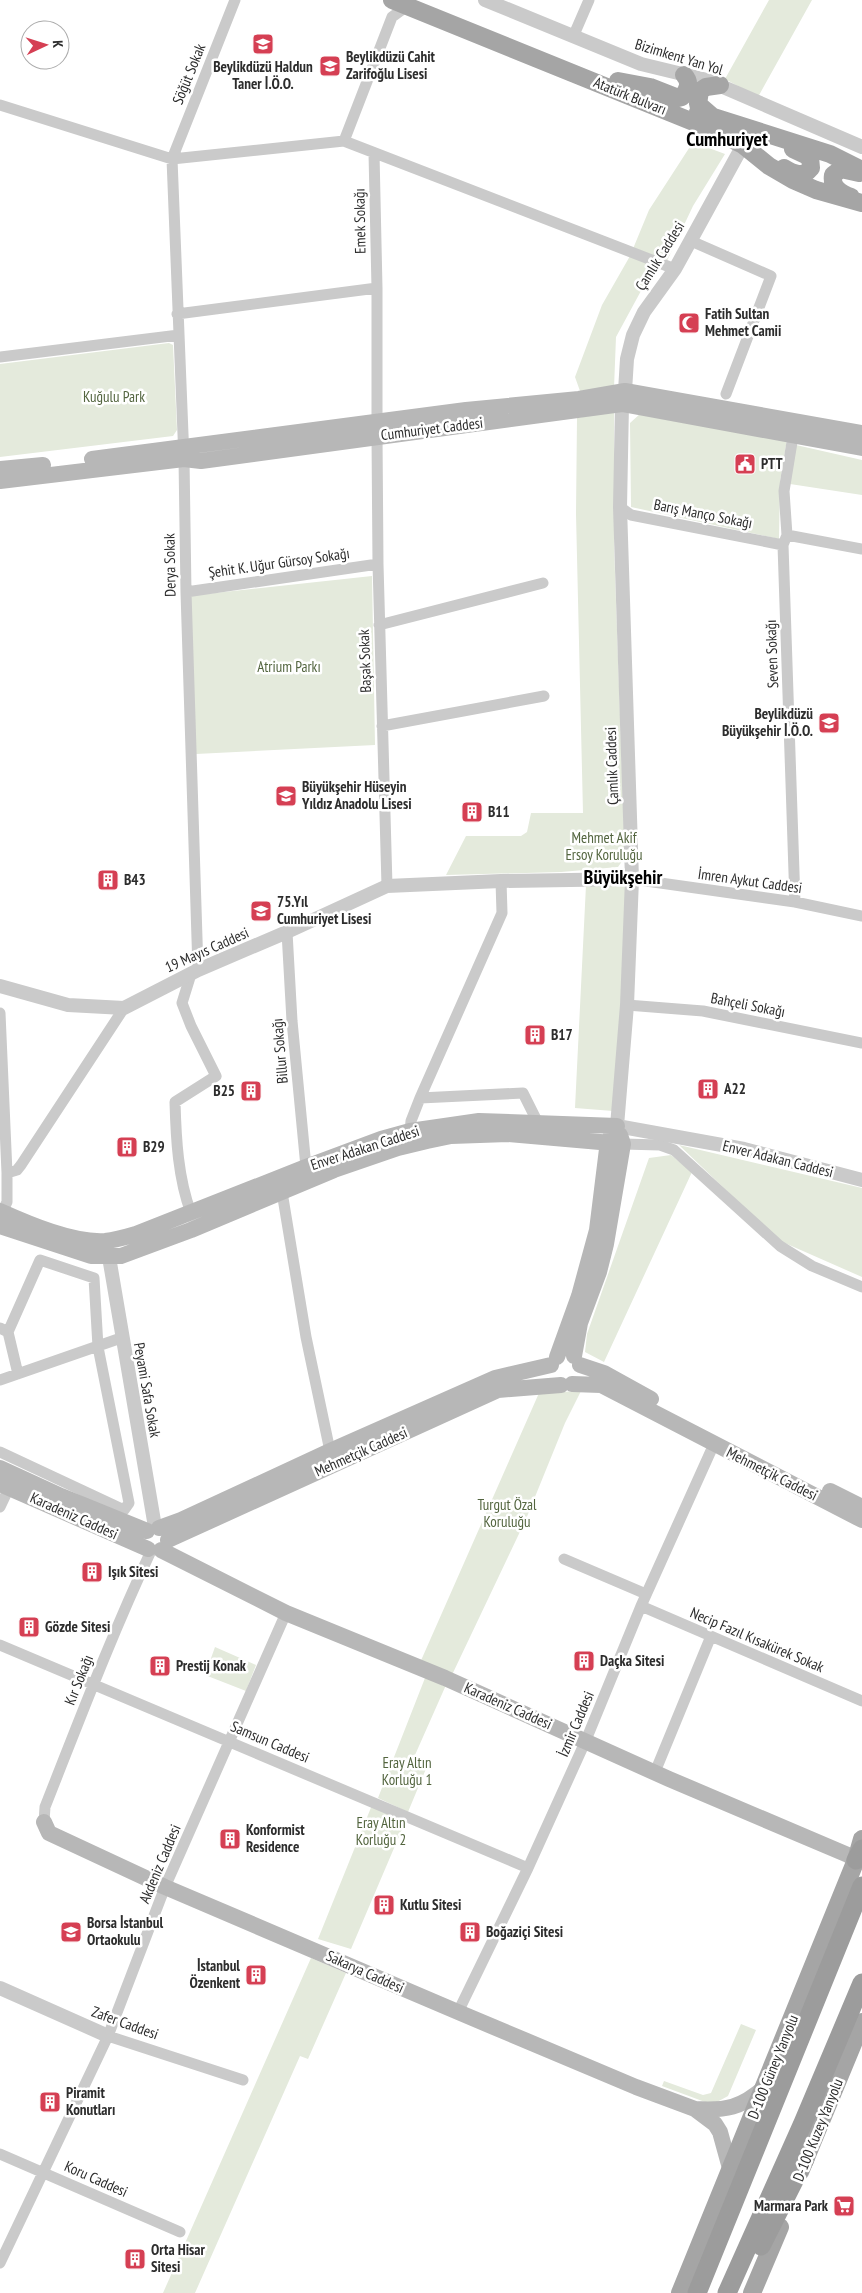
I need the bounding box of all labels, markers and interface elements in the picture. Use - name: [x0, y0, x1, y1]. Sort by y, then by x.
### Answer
- north arrow: [20, 20, 70, 70]
- school or university icon: Beylikdüzü Haldun Taner İ.Ö.O.: [251, 32, 275, 56]
- street label: Bizimkent Yan Yol: [633, 34, 726, 79]
- text: K: [49, 40, 67, 49]
- street label: Söğüt Sokak: [168, 41, 209, 107]
- place label: Beylikdüzü Cahit Zarifoğlu Lisesi: [346, 47, 436, 83]
- school or university icon: Beylikdüzü Cahit Zarifoğlu Lisesi: [318, 54, 342, 78]
- place label: Beylikdüzü Haldun Taner İ.Ö.O.: [213, 57, 313, 93]
- street label: Atatürk Bulvarı: [591, 72, 669, 119]
- district label: Cumhuriyet: [686, 126, 768, 152]
- street label: Emek Sokağı: [349, 188, 370, 254]
- street label: Çamlık Caddesi: [631, 218, 688, 294]
- place label: Fatih Sultan Mehmet Camii: [705, 304, 781, 340]
- mosque icon: Fatih Sultan Mehmet Camii: [677, 311, 701, 335]
- park label: Kuğulu Park: [83, 387, 145, 406]
- street label: Cumhuriyet Caddesi: [380, 413, 484, 444]
- public building icon: PTT: [733, 452, 757, 476]
- place label: PTT: [761, 454, 783, 473]
- street label: Barış Manço Sokağı: [652, 495, 754, 532]
- street label: Derya Sokak: [159, 533, 180, 597]
- street label: Şehit K. Uğur Gürsoy Sokağı: [207, 543, 351, 582]
- street label: Seven Sokağı: [761, 619, 782, 689]
- street label: Başak Sokak: [354, 629, 375, 693]
- park label: Atrium Parkı: [257, 657, 321, 676]
- place label: Beylikdüzü Büyükşehir İ.Ö.O.: [722, 704, 813, 740]
- school or university icon: Beylikdüzü Büyükşehir İ.Ö.O.: [817, 711, 841, 735]
- street label: Çamlık Caddesi: [601, 727, 622, 805]
- place label: Büyükşehir Hüseyin Yıldız Anadolu Lisesi: [301, 777, 412, 813]
- school or university icon: Büyükşehir Hüseyin Yıldız Anadolu Lisesi: [274, 784, 298, 808]
- building icon: B11: [460, 800, 484, 824]
- place label: B11: [488, 802, 510, 821]
- park label: Mehmet Akif Ersoy Koruluğu: [565, 828, 643, 864]
- district label: Büyükşehir: [584, 864, 663, 890]
- street label: İmren Aykut Caddesi: [697, 864, 803, 897]
- building icon: B43: [96, 868, 120, 892]
- place label: B43: [124, 870, 146, 889]
- place label: 75.Yıl Cumhuriyet Lisesi: [277, 892, 371, 928]
- school or university icon: 75.Yıl Cumhuriyet Lisesi: [249, 899, 273, 923]
- street label: 19 Mayıs Caddesi: [162, 923, 252, 976]
- street label: Bahçeli Sokağı: [709, 988, 787, 1021]
- street label: Billur Sokağı: [267, 1018, 292, 1085]
- building icon: B17: [523, 1023, 547, 1047]
- place label: B17: [551, 1025, 573, 1044]
- building icon: A22: [696, 1077, 720, 1101]
- building icon: B25: [239, 1079, 263, 1103]
- place label: A22: [723, 1079, 746, 1098]
- place label: B25: [213, 1081, 235, 1100]
- street label: Enver Adakan Caddesi: [308, 1121, 422, 1174]
- building icon: B29: [115, 1135, 139, 1159]
- street label: Enver Adakan Caddesi: [721, 1136, 835, 1181]
- place label: B29: [143, 1137, 165, 1156]
- street label: Peyami Safa Sokak: [130, 1341, 165, 1439]
- street label: Mehmetçik Caddesi: [311, 1423, 410, 1481]
- street label: Mehmetçik Caddesi: [723, 1442, 821, 1505]
- street label: Karadeniz Caddesi: [27, 1488, 121, 1543]
- park label: Turgut Özal Koruluğu: [477, 1495, 537, 1531]
- building icon: Işık Sitesi: [80, 1560, 104, 1584]
- place label: Işık Sitesi: [108, 1562, 158, 1581]
- street label: Necip Fazıl Kısakürek Sokak: [687, 1603, 827, 1676]
- building icon: Gözde Sitesi: [17, 1615, 41, 1639]
- place label: Gözde Sitesi: [45, 1617, 110, 1636]
- building icon: Daçka Sitesi: [572, 1649, 596, 1673]
- place label: Daçka Sitesi: [600, 1651, 664, 1670]
- street label: Kır Sokağı: [60, 1652, 97, 1708]
- building icon: Prestij Konak: [148, 1654, 172, 1678]
- place label: Prestij Konak: [176, 1656, 247, 1675]
- street label: Karadeniz Caddesi: [461, 1678, 555, 1733]
- street label: İzmir Caddesi: [553, 1688, 598, 1759]
- street label: Samsun Caddesi: [228, 1716, 312, 1767]
- park label: Eray Altın Korluğu 1: [382, 1753, 432, 1789]
- park label: Eray Altın Korluğu 2: [356, 1813, 406, 1849]
- place label: Konformist Residence: [246, 1820, 305, 1856]
- street label: Akdeniz Caddesi: [134, 1821, 185, 1906]
- building icon: Konformist Residence: [218, 1827, 242, 1851]
- building icon: Kutlu Sitesi: [372, 1893, 396, 1917]
- place label: Kutlu Sitesi: [400, 1895, 461, 1914]
- place label: Borsa İstanbul Ortaokulu: [87, 1913, 163, 1949]
- school or university icon: Borsa İstanbul Ortaokulu: [59, 1920, 83, 1944]
- building icon: Boğaziçi Sitesi: [458, 1920, 482, 1944]
- place label: Boğaziçi Sitesi: [486, 1922, 563, 1941]
- street label: Sakarya Caddesi: [323, 1946, 407, 1997]
- place label: İstanbul Özenkent: [190, 1956, 241, 1992]
- building icon: İstanbul Özenkent: [244, 1963, 268, 1987]
- street label: Zafer Caddesi: [89, 2002, 161, 2043]
- street label: D-100 Güney Yanyolu: [743, 2012, 802, 2122]
- street label: D-100 Kuzey Yanyolu: [788, 2076, 847, 2184]
- place label: Piramit Konutları: [66, 2083, 115, 2119]
- building icon: Piramit Konutları: [38, 2090, 62, 2114]
- street label: Koru Caddesi: [62, 2156, 131, 2201]
- supermarket icon: Marmara Park: [832, 2194, 856, 2218]
- place label: Marmara Park: [754, 2196, 829, 2215]
- place label: Orta Hisar Sitesi: [151, 2240, 206, 2276]
- building icon: Orta Hisar Sitesi: [123, 2247, 147, 2271]

